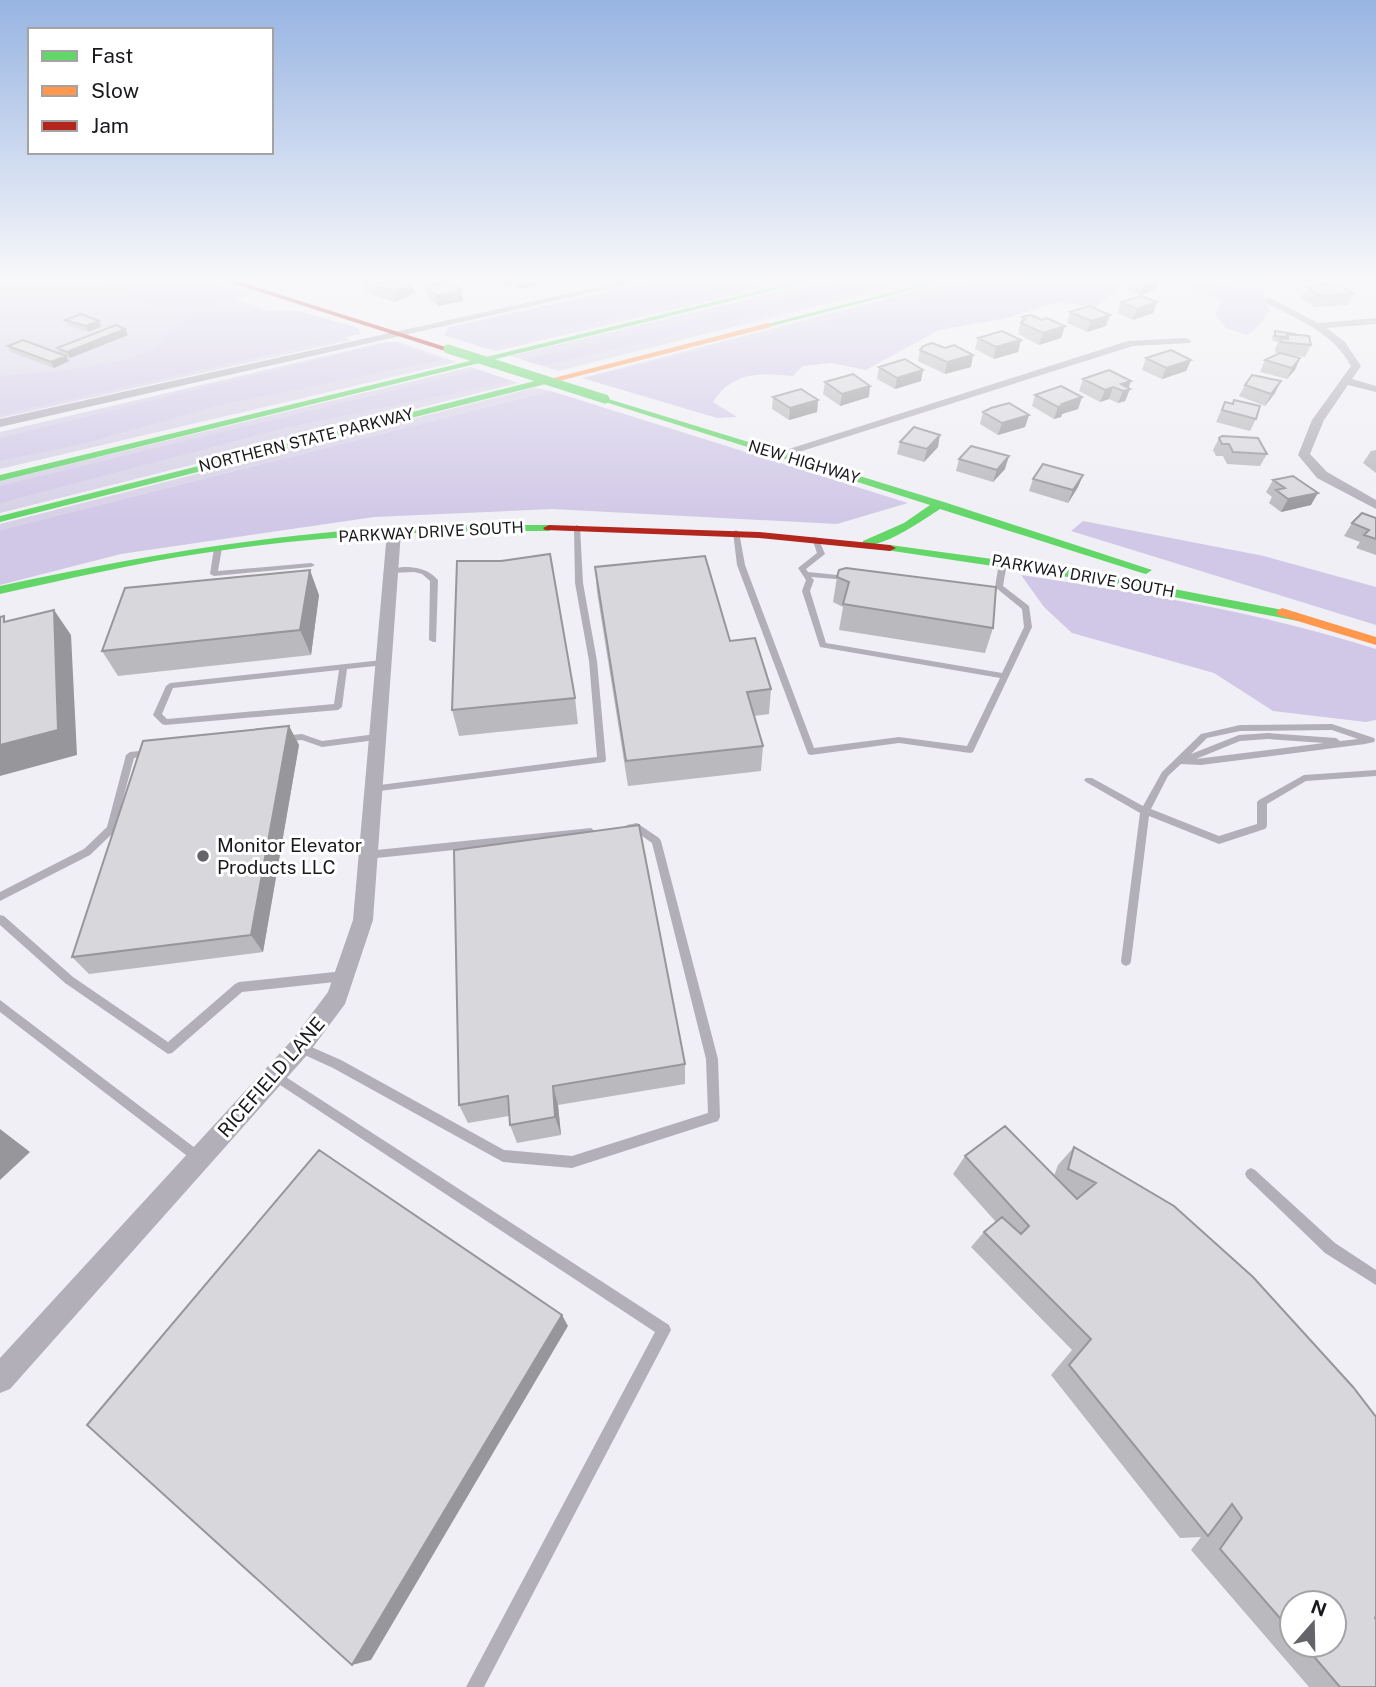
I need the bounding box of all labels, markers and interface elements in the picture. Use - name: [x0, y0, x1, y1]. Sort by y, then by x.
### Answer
- legend: [28, 28, 273, 154]
- text: Fast: [91, 43, 133, 68]
- text: Slow: [91, 78, 139, 103]
- text: Jam: [91, 113, 129, 138]
- street label: NORTHERN STATE PARKWAY: [197, 404, 416, 476]
- street label: NEW HIGHWAY: [746, 436, 862, 488]
- street label: PARKWAY DRIVE SOUTH: [338, 518, 524, 546]
- street label: PARKWAY DRIVE SOUTH: [990, 551, 1176, 601]
- place label: Monitor Elevator Products LLC: [217, 834, 362, 878]
- marker: Monitor Elevator Products LLC: [195, 848, 211, 864]
- street label: RICEFIELD LANE: [213, 1013, 329, 1141]
- north arrow: [1278, 1589, 1348, 1659]
- text: N: [1308, 1595, 1330, 1621]

